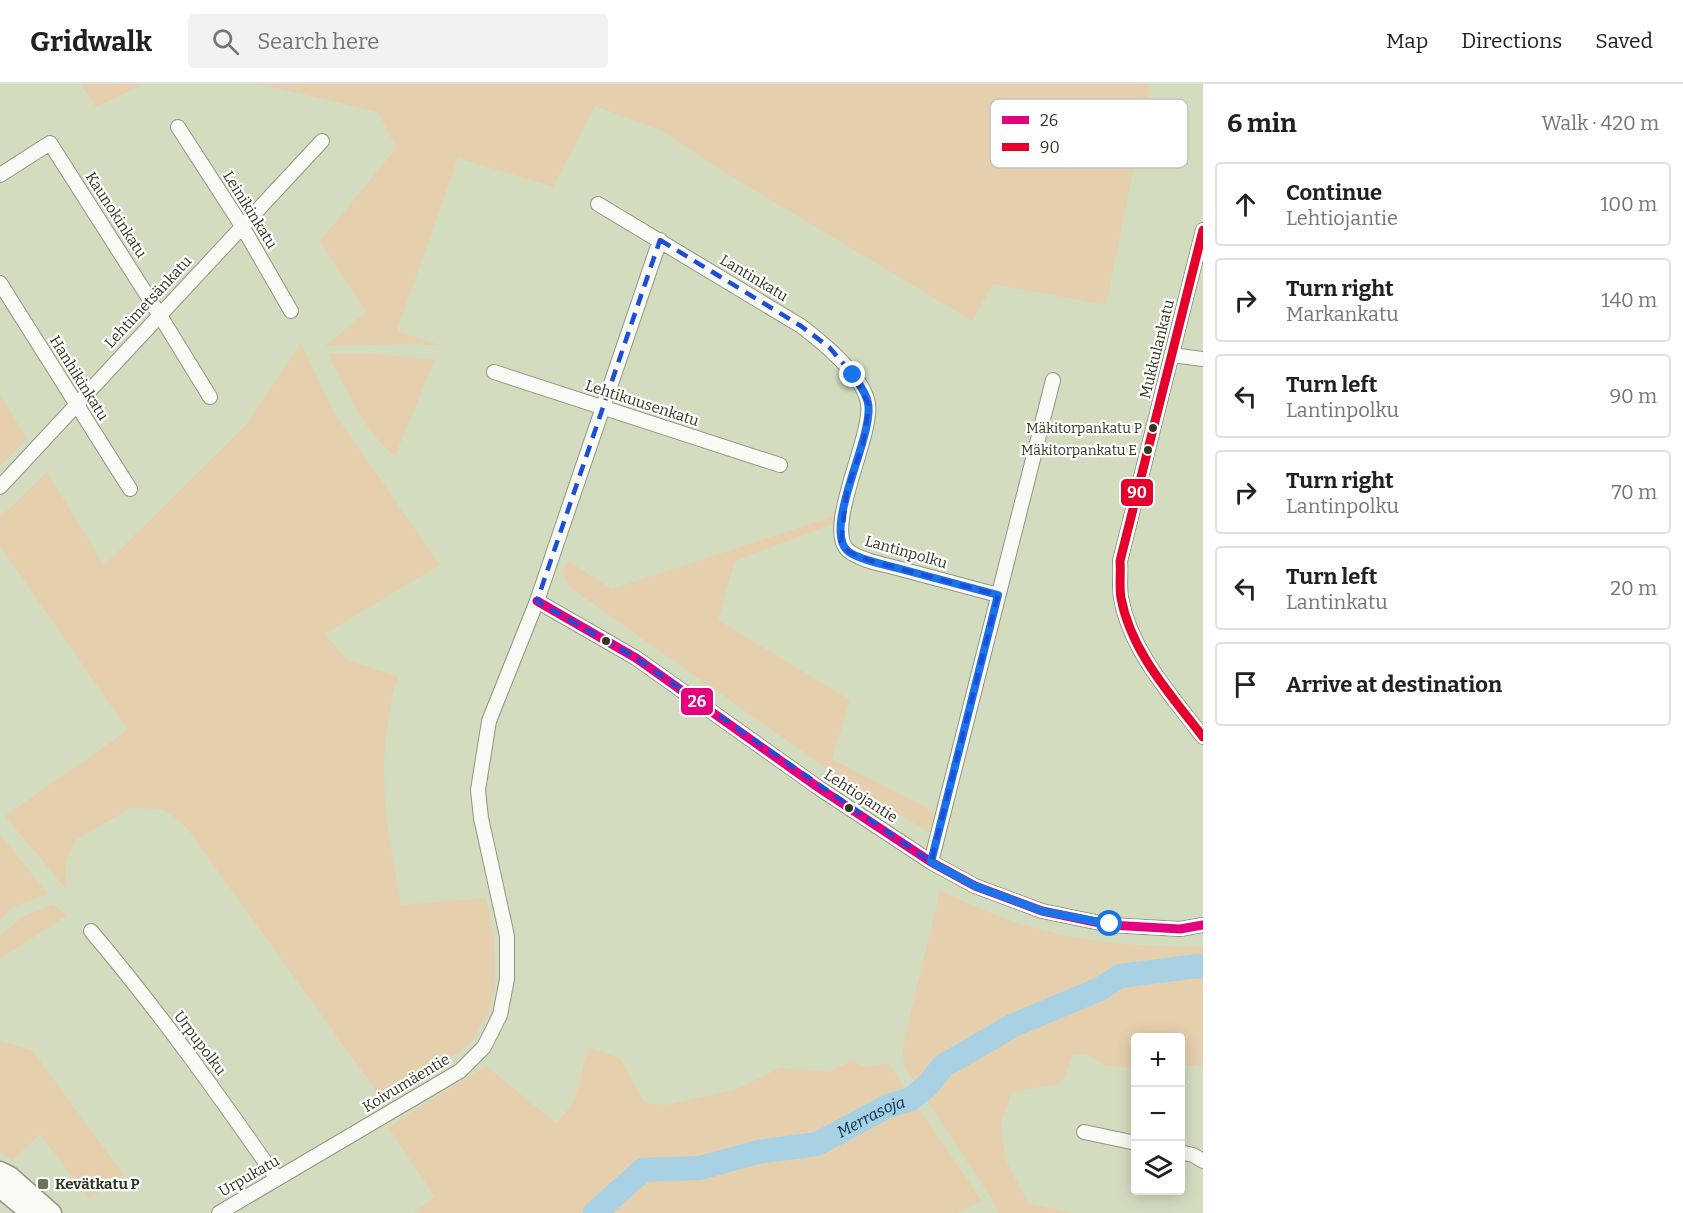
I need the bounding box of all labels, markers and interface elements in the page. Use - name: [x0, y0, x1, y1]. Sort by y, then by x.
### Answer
- search box: [188, 14, 608, 68]
- text: Gridwalk: [30, 25, 152, 58]
- icon: search: [209, 25, 242, 58]
- text: Search here: [257, 28, 379, 55]
- text: Map: [1386, 28, 1428, 54]
- text: Directions: [1461, 28, 1562, 54]
- text: Saved: [1595, 28, 1653, 54]
- legend: [990, 99, 1188, 168]
- text: 6 min: [1227, 108, 1297, 139]
- text: 26: [1040, 111, 1058, 130]
- text: Walk · 420 m: [1541, 111, 1659, 135]
- text: 90: [1040, 138, 1060, 157]
- street label: Leinikinkatu: [219, 168, 281, 252]
- street label: Kaunokinkatu: [82, 169, 150, 261]
- text: Continue: [1286, 179, 1382, 206]
- icon: ahead: [1229, 188, 1262, 221]
- text: 100 m: [1600, 192, 1657, 216]
- text: Lehtiojantie: [1286, 206, 1398, 230]
- street label: Lantinkatu: [717, 251, 791, 305]
- street label: Lehtimetsänkatu: [101, 252, 195, 352]
- text: Turn right: [1286, 275, 1394, 302]
- icon: right: [1229, 284, 1262, 317]
- text: 140 m: [1601, 288, 1657, 312]
- street label: Mukkulankatu: [1136, 298, 1178, 400]
- text: Markankatu: [1286, 302, 1399, 326]
- street label: Hanhikinkatu: [46, 332, 112, 424]
- route end: [839, 361, 865, 387]
- text: Turn left: [1286, 371, 1378, 398]
- street label: Lehtikuusenkatu: [583, 376, 701, 430]
- icon: left: [1229, 380, 1262, 413]
- text: 90 m: [1609, 384, 1657, 408]
- text: Lantinpolku: [1286, 398, 1399, 422]
- place label: Mäkitorpankatu P: [1026, 420, 1142, 437]
- marker: Mäkitorpankatu P: [1147, 422, 1159, 434]
- place label: Mäkitorpankatu E: [1021, 442, 1137, 459]
- marker: Mäkitorpankatu E: [1142, 444, 1154, 456]
- text: Turn right: [1286, 467, 1394, 494]
- icon: right: [1229, 476, 1262, 509]
- line badge: 90: [1120, 478, 1154, 507]
- text: 70 m: [1611, 480, 1657, 504]
- text: 90: [1127, 483, 1147, 502]
- text: Lantinpolku: [1286, 494, 1399, 518]
- street label: Lantinpolku: [863, 532, 949, 572]
- text: Turn left: [1286, 563, 1378, 590]
- icon: left: [1229, 572, 1262, 605]
- text: 20 m: [1610, 576, 1657, 600]
- text: Lantinkatu: [1286, 590, 1388, 614]
- unlabelled marker: [600, 635, 612, 647]
- icon: arrive: [1229, 668, 1262, 701]
- text: Arrive at destination: [1286, 671, 1502, 698]
- line badge: 26: [680, 687, 714, 716]
- text: 26: [688, 692, 707, 711]
- street label: Lehtiojantie: [821, 766, 901, 826]
- unlabelled marker: [843, 802, 855, 814]
- route start: [1096, 910, 1122, 936]
- street label: Urpupolku: [170, 1007, 230, 1079]
- map controls: [1131, 1033, 1185, 1195]
- button: +: [1131, 1033, 1185, 1087]
- street label: Koivumäentie: [359, 1050, 453, 1116]
- button: −: [1131, 1087, 1185, 1141]
- water label: Merrasoja: [833, 1092, 907, 1141]
- button: layers: [1131, 1141, 1185, 1195]
- street label: Urpukatu: [216, 1151, 282, 1201]
- place label: Kevätkatu P: [55, 1175, 140, 1193]
- marker: Kevätkatu P: [36, 1177, 50, 1191]

